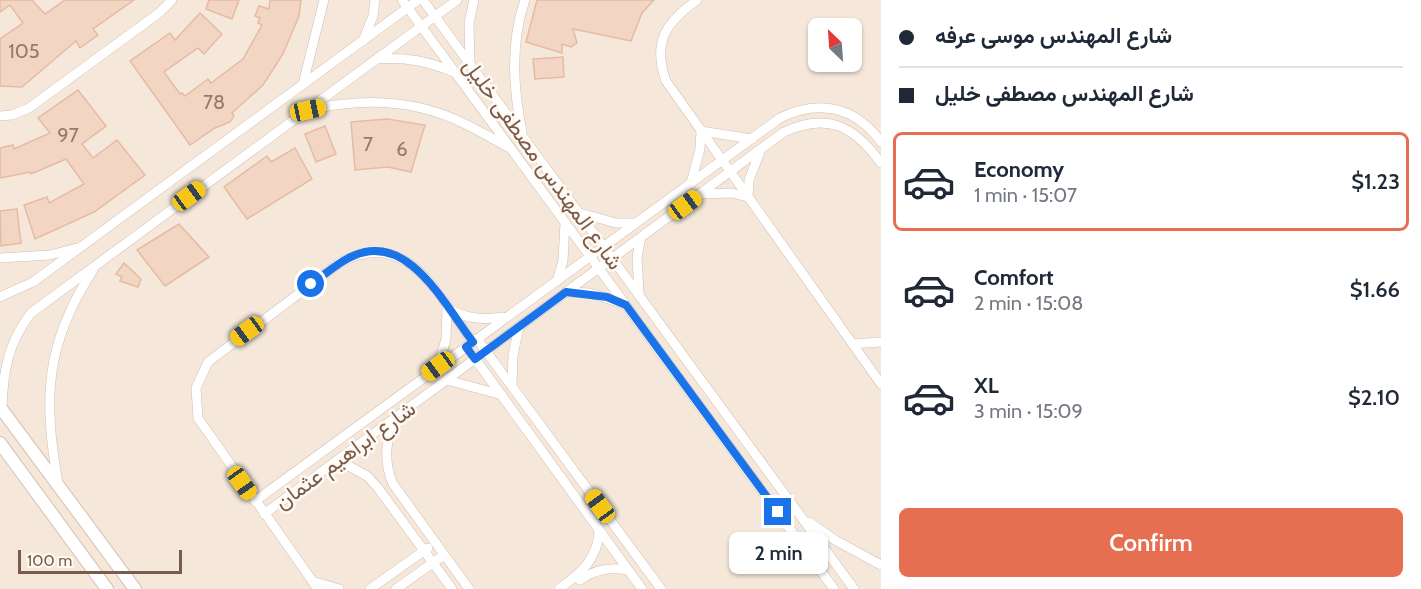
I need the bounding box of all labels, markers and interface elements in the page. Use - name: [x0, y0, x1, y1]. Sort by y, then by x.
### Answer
- north arrow: [808, 18, 862, 72]
- map controls: [808, 18, 862, 72]
- text: شارع المهندس موسى عرفه: [935, 22, 1172, 49]
- house number: 105: [8, 39, 40, 63]
- street label: شارع المهندس مصطفى خليل: [456, 53, 629, 276]
- text: شارع المهندس مصطفى خليل: [935, 80, 1194, 107]
- house number: 78: [203, 90, 225, 114]
- car: [289, 97, 327, 123]
- house number: 97: [57, 123, 79, 147]
- house number: 7: [363, 132, 373, 156]
- house number: 6: [396, 137, 408, 161]
- icon: car: [902, 155, 956, 209]
- text: Economy: [974, 156, 1064, 183]
- text: $1.23: [1351, 168, 1400, 195]
- car: [169, 178, 209, 214]
- text: 1 min · 15:07: [974, 183, 1077, 207]
- car: [665, 187, 705, 223]
- icon: car: [902, 263, 956, 317]
- text: Comfort: [974, 264, 1053, 291]
- route start: [297, 270, 324, 297]
- text: $1.66: [1350, 276, 1400, 303]
- text: 2 min · 15:08: [974, 291, 1083, 315]
- car: [227, 313, 267, 349]
- car: [418, 348, 458, 384]
- icon: car: [902, 371, 956, 425]
- text: XL: [974, 372, 999, 399]
- text: $2.10: [1348, 384, 1400, 411]
- street label: شارع ابراهيم عثمان: [269, 395, 421, 516]
- text: 3 min · 15:09: [974, 399, 1083, 423]
- car: [224, 463, 260, 503]
- car: [582, 486, 618, 526]
- route end: [764, 498, 791, 525]
- button: Confirm: [899, 508, 1403, 577]
- callout: 2 min: [728, 533, 828, 575]
- text: 2 min: [754, 541, 803, 565]
- scale bar: [18, 547, 182, 574]
- text: 100 m: [27, 551, 72, 570]

